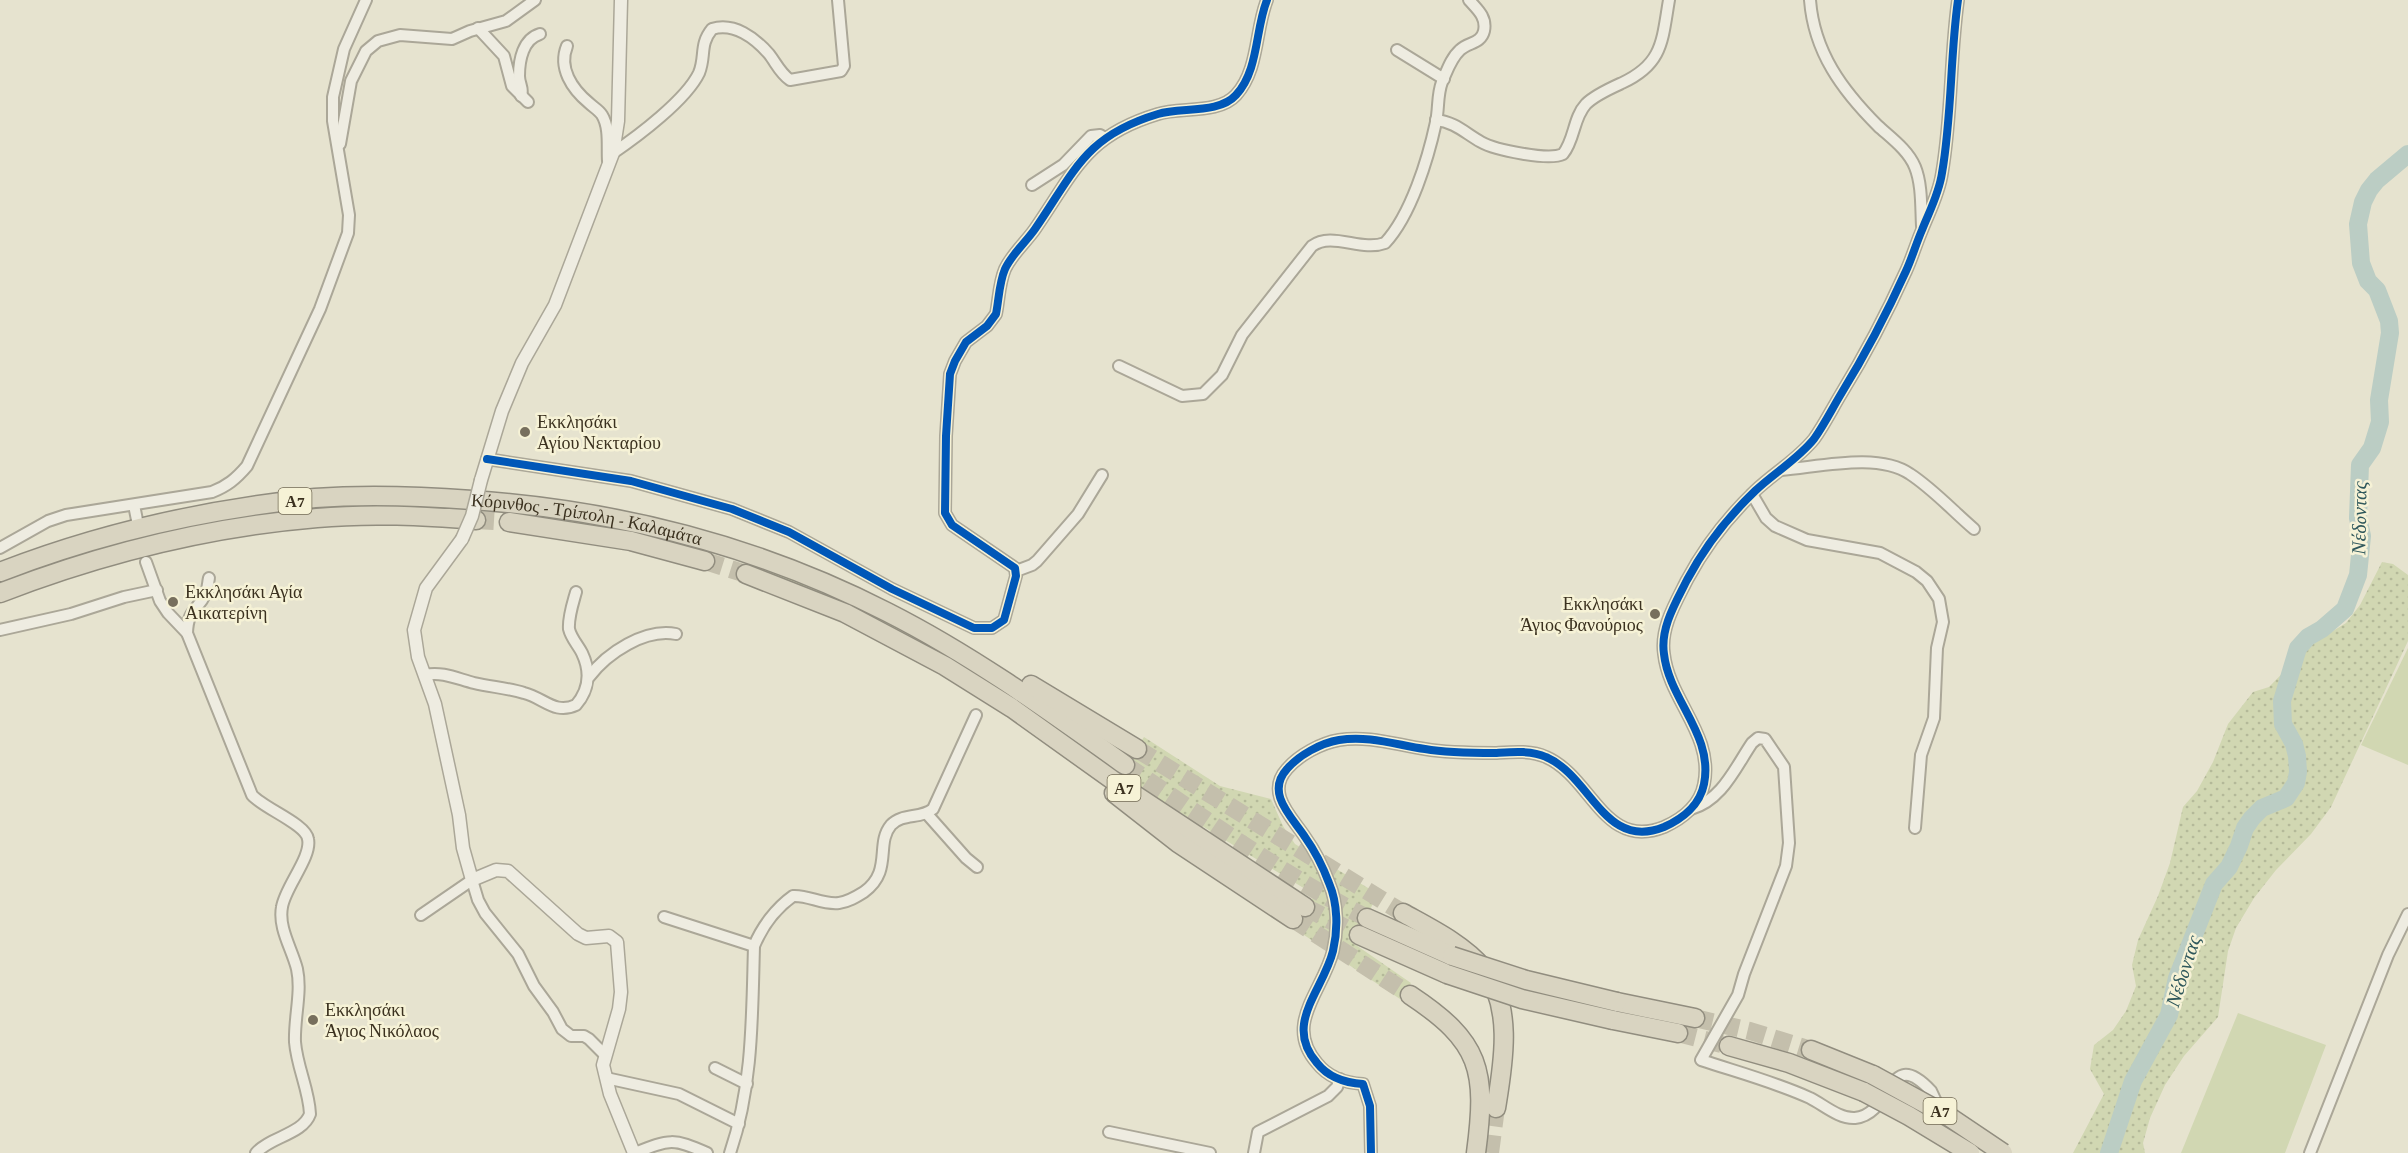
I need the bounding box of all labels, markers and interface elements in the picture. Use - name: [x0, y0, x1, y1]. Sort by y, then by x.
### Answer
- place label: Εκκλησάκι Αγίου Νεκταρίου: [537, 412, 661, 453]
- marker: Εκκλησάκι Αγίου Νεκταρίου: [518, 425, 532, 439]
- water label: Νέδoντας: [2347, 480, 2371, 556]
- road number: Α7: [278, 488, 312, 514]
- street label: Κόρινθος - Τρίπολη - Καλαμάτα: [471, 490, 705, 549]
- place label: Εκκλησάκι Αγία Αικατερίνη: [185, 582, 303, 623]
- place label: Εκκλησάκι Άγιος Φανούριος: [1520, 594, 1643, 635]
- marker: Εκκλησάκι Αγία Αικατερίνη: [166, 595, 180, 609]
- marker: Εκκλησάκι Άγιος Φανούριος: [1648, 607, 1662, 621]
- road number: Α7: [1108, 775, 1140, 801]
- water label: Νέδoντας: [2161, 932, 2205, 1010]
- place label: Εκκλησάκι Άγιος Νικόλαος: [325, 1000, 439, 1041]
- marker: Εκκλησάκι Άγιος Νικόλαος: [306, 1013, 320, 1027]
- road number: Α7: [1924, 1098, 1956, 1124]

